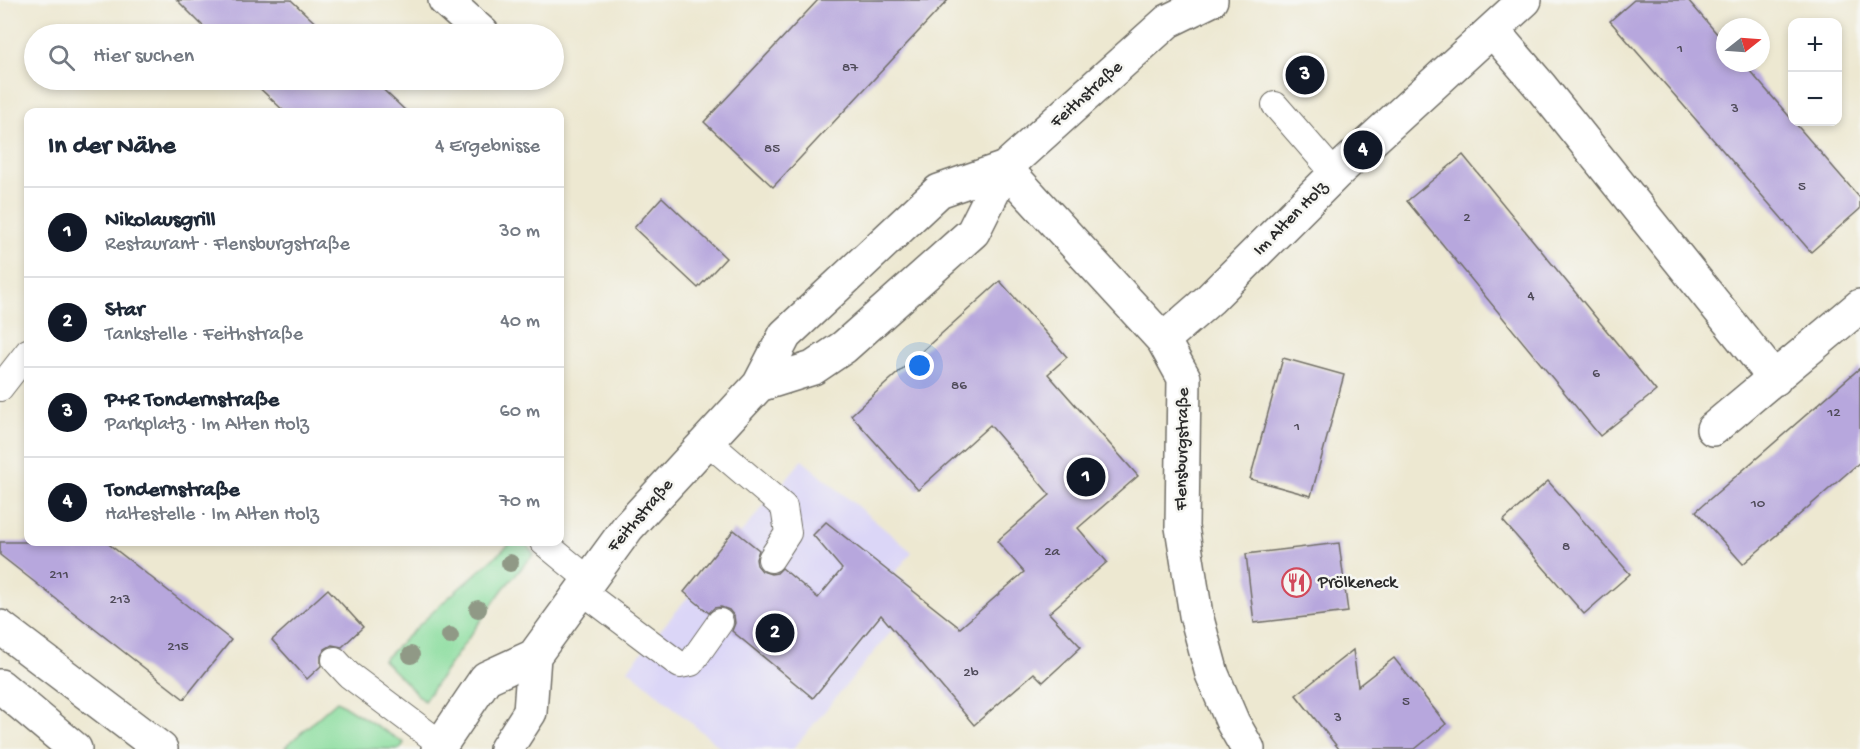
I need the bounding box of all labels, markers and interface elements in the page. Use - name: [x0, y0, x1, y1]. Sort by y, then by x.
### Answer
- north arrow: [1716, 18, 1770, 72]
- map controls: [1788, 18, 1842, 126]
- button: +: [1788, 18, 1842, 72]
- search box: [24, 24, 564, 90]
- house number: 1: [1676, 40, 1683, 58]
- icon: search: [45, 41, 78, 74]
- text: Hier suchen: [93, 44, 194, 70]
- pin: 3: [1286, 52, 1324, 98]
- street label: Feithstraße: [1046, 57, 1128, 134]
- house number: 87: [842, 59, 859, 77]
- button: −: [1788, 72, 1842, 126]
- house number: 3: [1730, 100, 1739, 118]
- pin: 4: [1344, 128, 1382, 172]
- text: In der Nähe: [48, 132, 176, 163]
- text: 4 Ergebnisse: [435, 136, 540, 159]
- house number: 85: [764, 140, 780, 158]
- street label: Im Alten Holz: [1249, 177, 1333, 261]
- house number: 5: [1798, 178, 1806, 196]
- text: Nikolausgrill: [105, 208, 216, 234]
- house number: 2: [1463, 209, 1471, 227]
- text: 1: [63, 221, 72, 244]
- text: 30 m: [499, 221, 540, 244]
- text: Restaurant · Flensburgstraße: [105, 234, 350, 257]
- house number: 4: [1527, 287, 1535, 305]
- text: Star: [105, 298, 144, 324]
- text: 2: [63, 311, 72, 334]
- text: 40 m: [500, 311, 540, 334]
- text: Tankstelle · Feithstraße: [105, 324, 303, 347]
- your location: [905, 351, 934, 380]
- house number: 6: [1592, 365, 1600, 383]
- house number: 86: [951, 377, 967, 395]
- street label: Flensburgstraße: [1171, 387, 1195, 512]
- text: P+R Tondernstraße: [105, 388, 279, 414]
- text: 3: [62, 401, 73, 424]
- text: 60 m: [500, 401, 540, 424]
- house number: 12: [1826, 404, 1841, 422]
- text: Parkplatz · Im Alten Holz: [105, 414, 309, 437]
- house number: 1: [1293, 418, 1300, 436]
- pin: 1: [1066, 454, 1106, 500]
- street label: Feithstraße: [603, 475, 679, 558]
- text: Tondernstraße: [105, 478, 240, 504]
- text: 4: [63, 491, 72, 514]
- text: 70 m: [499, 491, 540, 514]
- house number: 10: [1750, 495, 1766, 513]
- text: Haltestelle · Im Alten Holz: [105, 504, 319, 527]
- house number: 8: [1562, 538, 1570, 556]
- house number: 2a: [1044, 543, 1061, 561]
- house number: 211: [49, 566, 69, 584]
- restaurant icon: Prölkeneck: [1281, 567, 1313, 599]
- place label: Prölkeneck: [1317, 573, 1399, 594]
- house number: 213: [109, 591, 131, 609]
- pin: 2: [756, 610, 794, 656]
- house number: 215: [167, 638, 189, 656]
- house number: 2b: [963, 664, 979, 682]
- house number: 5: [1402, 693, 1410, 711]
- house number: 3: [1333, 709, 1342, 727]

